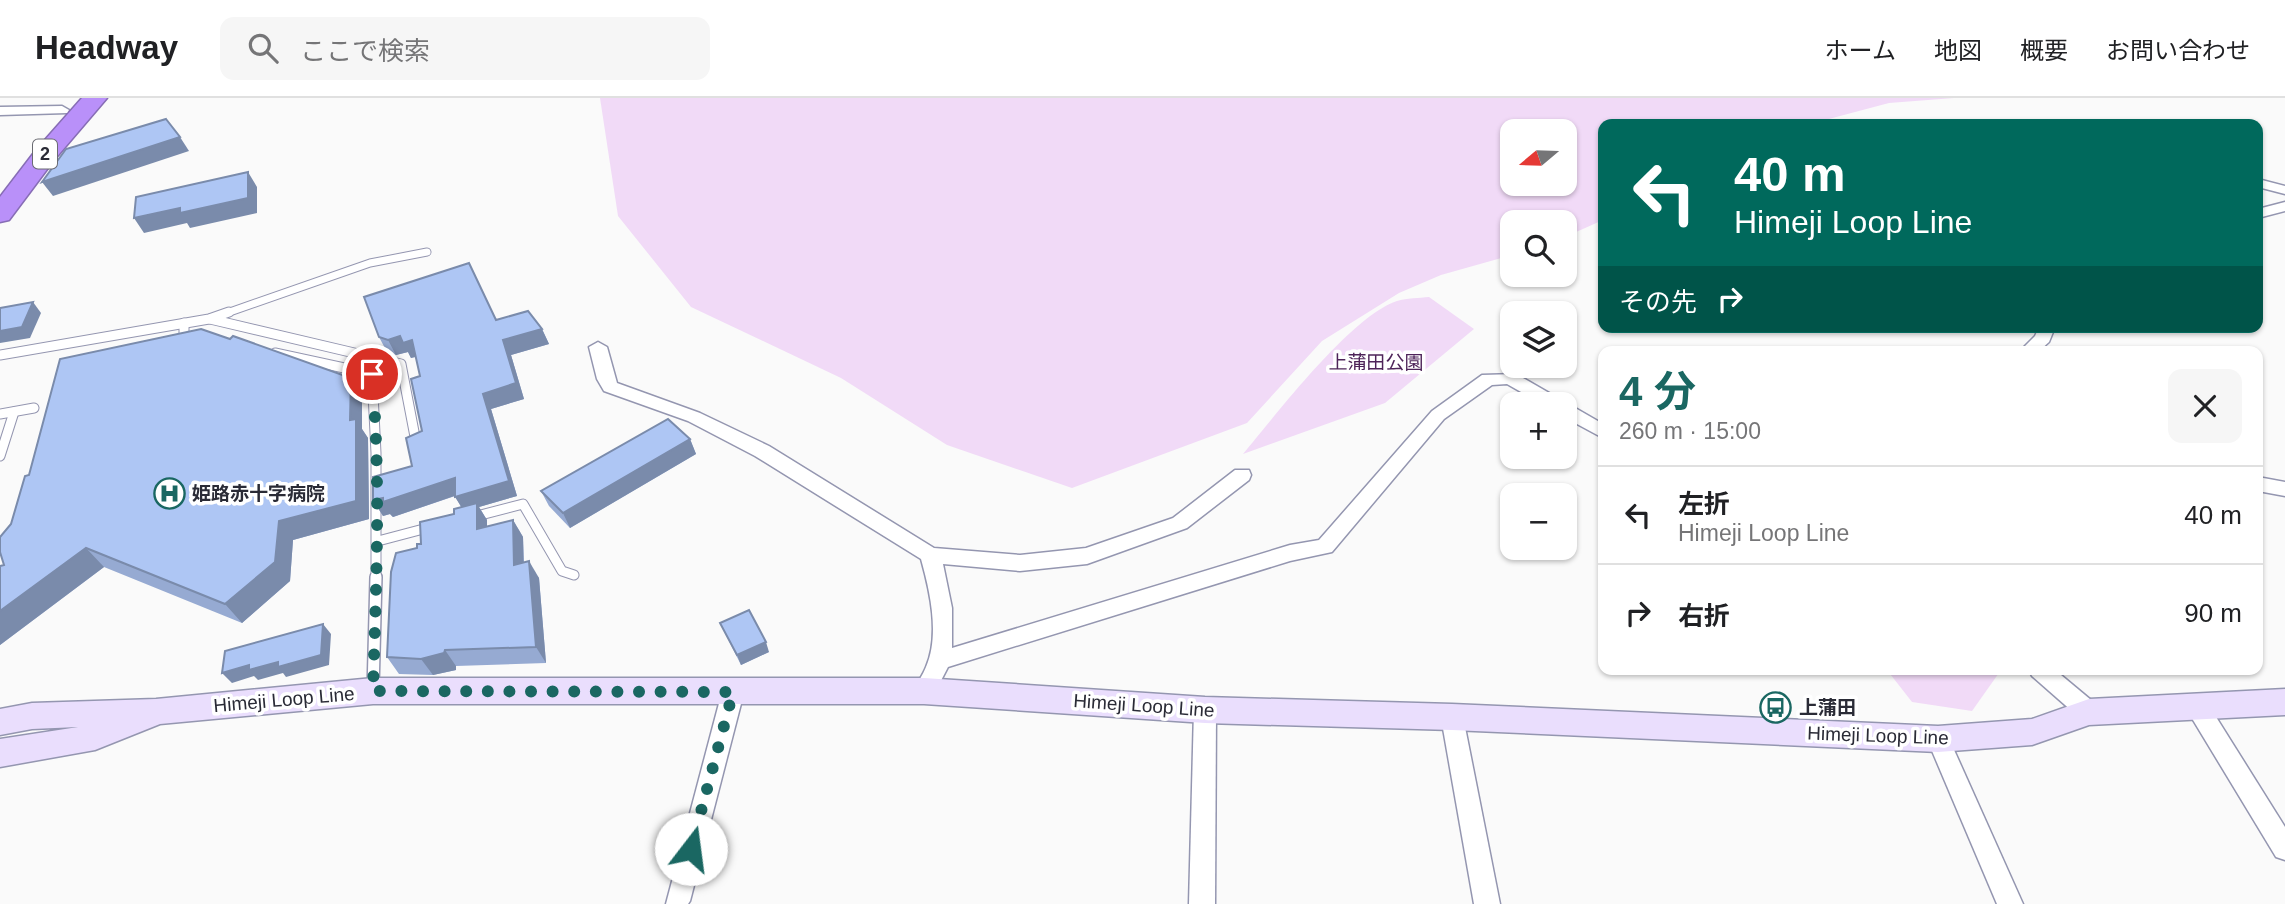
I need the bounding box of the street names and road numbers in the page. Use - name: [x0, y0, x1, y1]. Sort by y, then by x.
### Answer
- road number: 2: [33, 140, 57, 168]
- street label: Himeji Loop Line: [213, 683, 355, 716]
- street label: Himeji Loop Line: [1073, 690, 1215, 721]
- street label: Himeji Loop Line: [1807, 723, 1949, 748]

